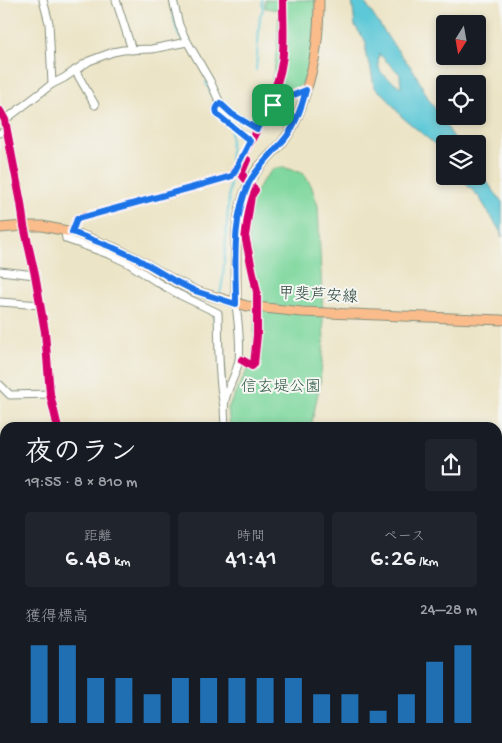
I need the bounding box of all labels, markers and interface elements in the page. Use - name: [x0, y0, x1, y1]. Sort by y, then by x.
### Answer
- north arrow: [436, 15, 486, 65]
- map controls: [436, 15, 486, 185]
- button: locate: [436, 75, 486, 125]
- pin: [252, 84, 294, 126]
- icon: arrive: [259, 91, 287, 119]
- button: layers: [436, 135, 486, 185]
- street label: 甲斐芦安線: [278, 283, 359, 309]
- park label: 信玄堤公園: [241, 378, 321, 398]
- text: 夜のラン: [25, 438, 137, 471]
- button: share: [425, 439, 477, 491]
- text: 19:55 · 8 × 810 m: [25, 474, 137, 493]
- text: 距離: [84, 529, 112, 546]
- text: 時間: [237, 529, 265, 546]
- text: ペース: [384, 529, 425, 546]
- text: 6.48: [65, 546, 111, 575]
- text: 41:41: [225, 546, 277, 575]
- text: 6:26: [370, 546, 416, 575]
- text: km: [111, 554, 130, 571]
- text: /km: [416, 554, 438, 571]
- text: 24–28 m: [420, 602, 477, 621]
- text: 獲得標高: [25, 609, 89, 628]

